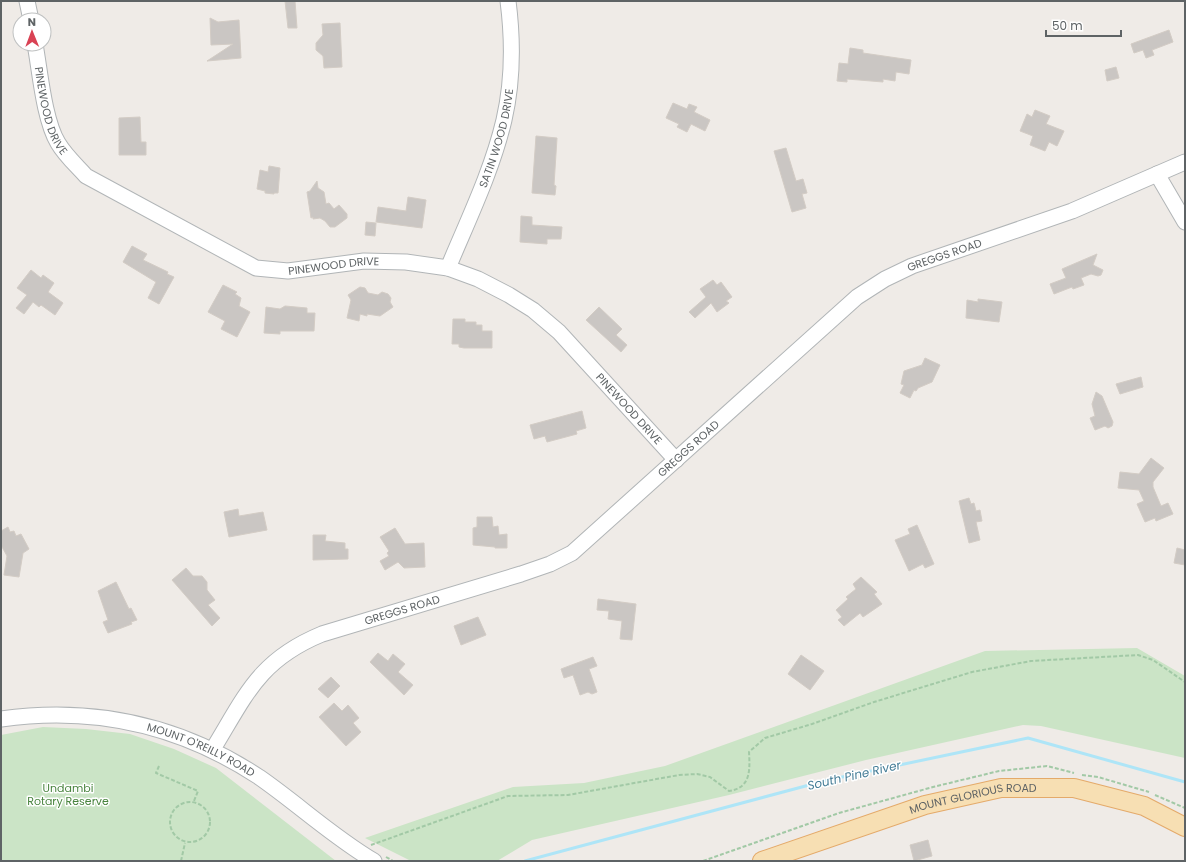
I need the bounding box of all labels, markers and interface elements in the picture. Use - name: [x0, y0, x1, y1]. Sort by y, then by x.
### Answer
- north arrow: [12, 12, 52, 52]
- scale bar: [1046, 12, 1121, 38]
- text: N: [28, 14, 36, 30]
- text: 50 m: [1052, 17, 1083, 34]
- street label: PINEWOOD DRIVE: [31, 66, 72, 158]
- street label: SATIN WOOD DRIVE: [475, 88, 517, 190]
- street label: GREGGS ROAD: [904, 235, 984, 275]
- street label: PINEWOOD DRIVE: [287, 253, 379, 279]
- street label: PINEWOOD DRIVE: [592, 369, 666, 448]
- street label: GREGGS ROAD: [654, 416, 723, 480]
- street label: GREGGS ROAD: [362, 591, 442, 629]
- street label: MOUNT O'REILLY ROAD: [145, 719, 258, 781]
- water label: South Pine River: [806, 756, 903, 794]
- park label: Undambi Rotary Reserve: [27, 780, 109, 809]
- street label: MOUNT GLORIOUS ROAD: [907, 780, 1037, 818]

